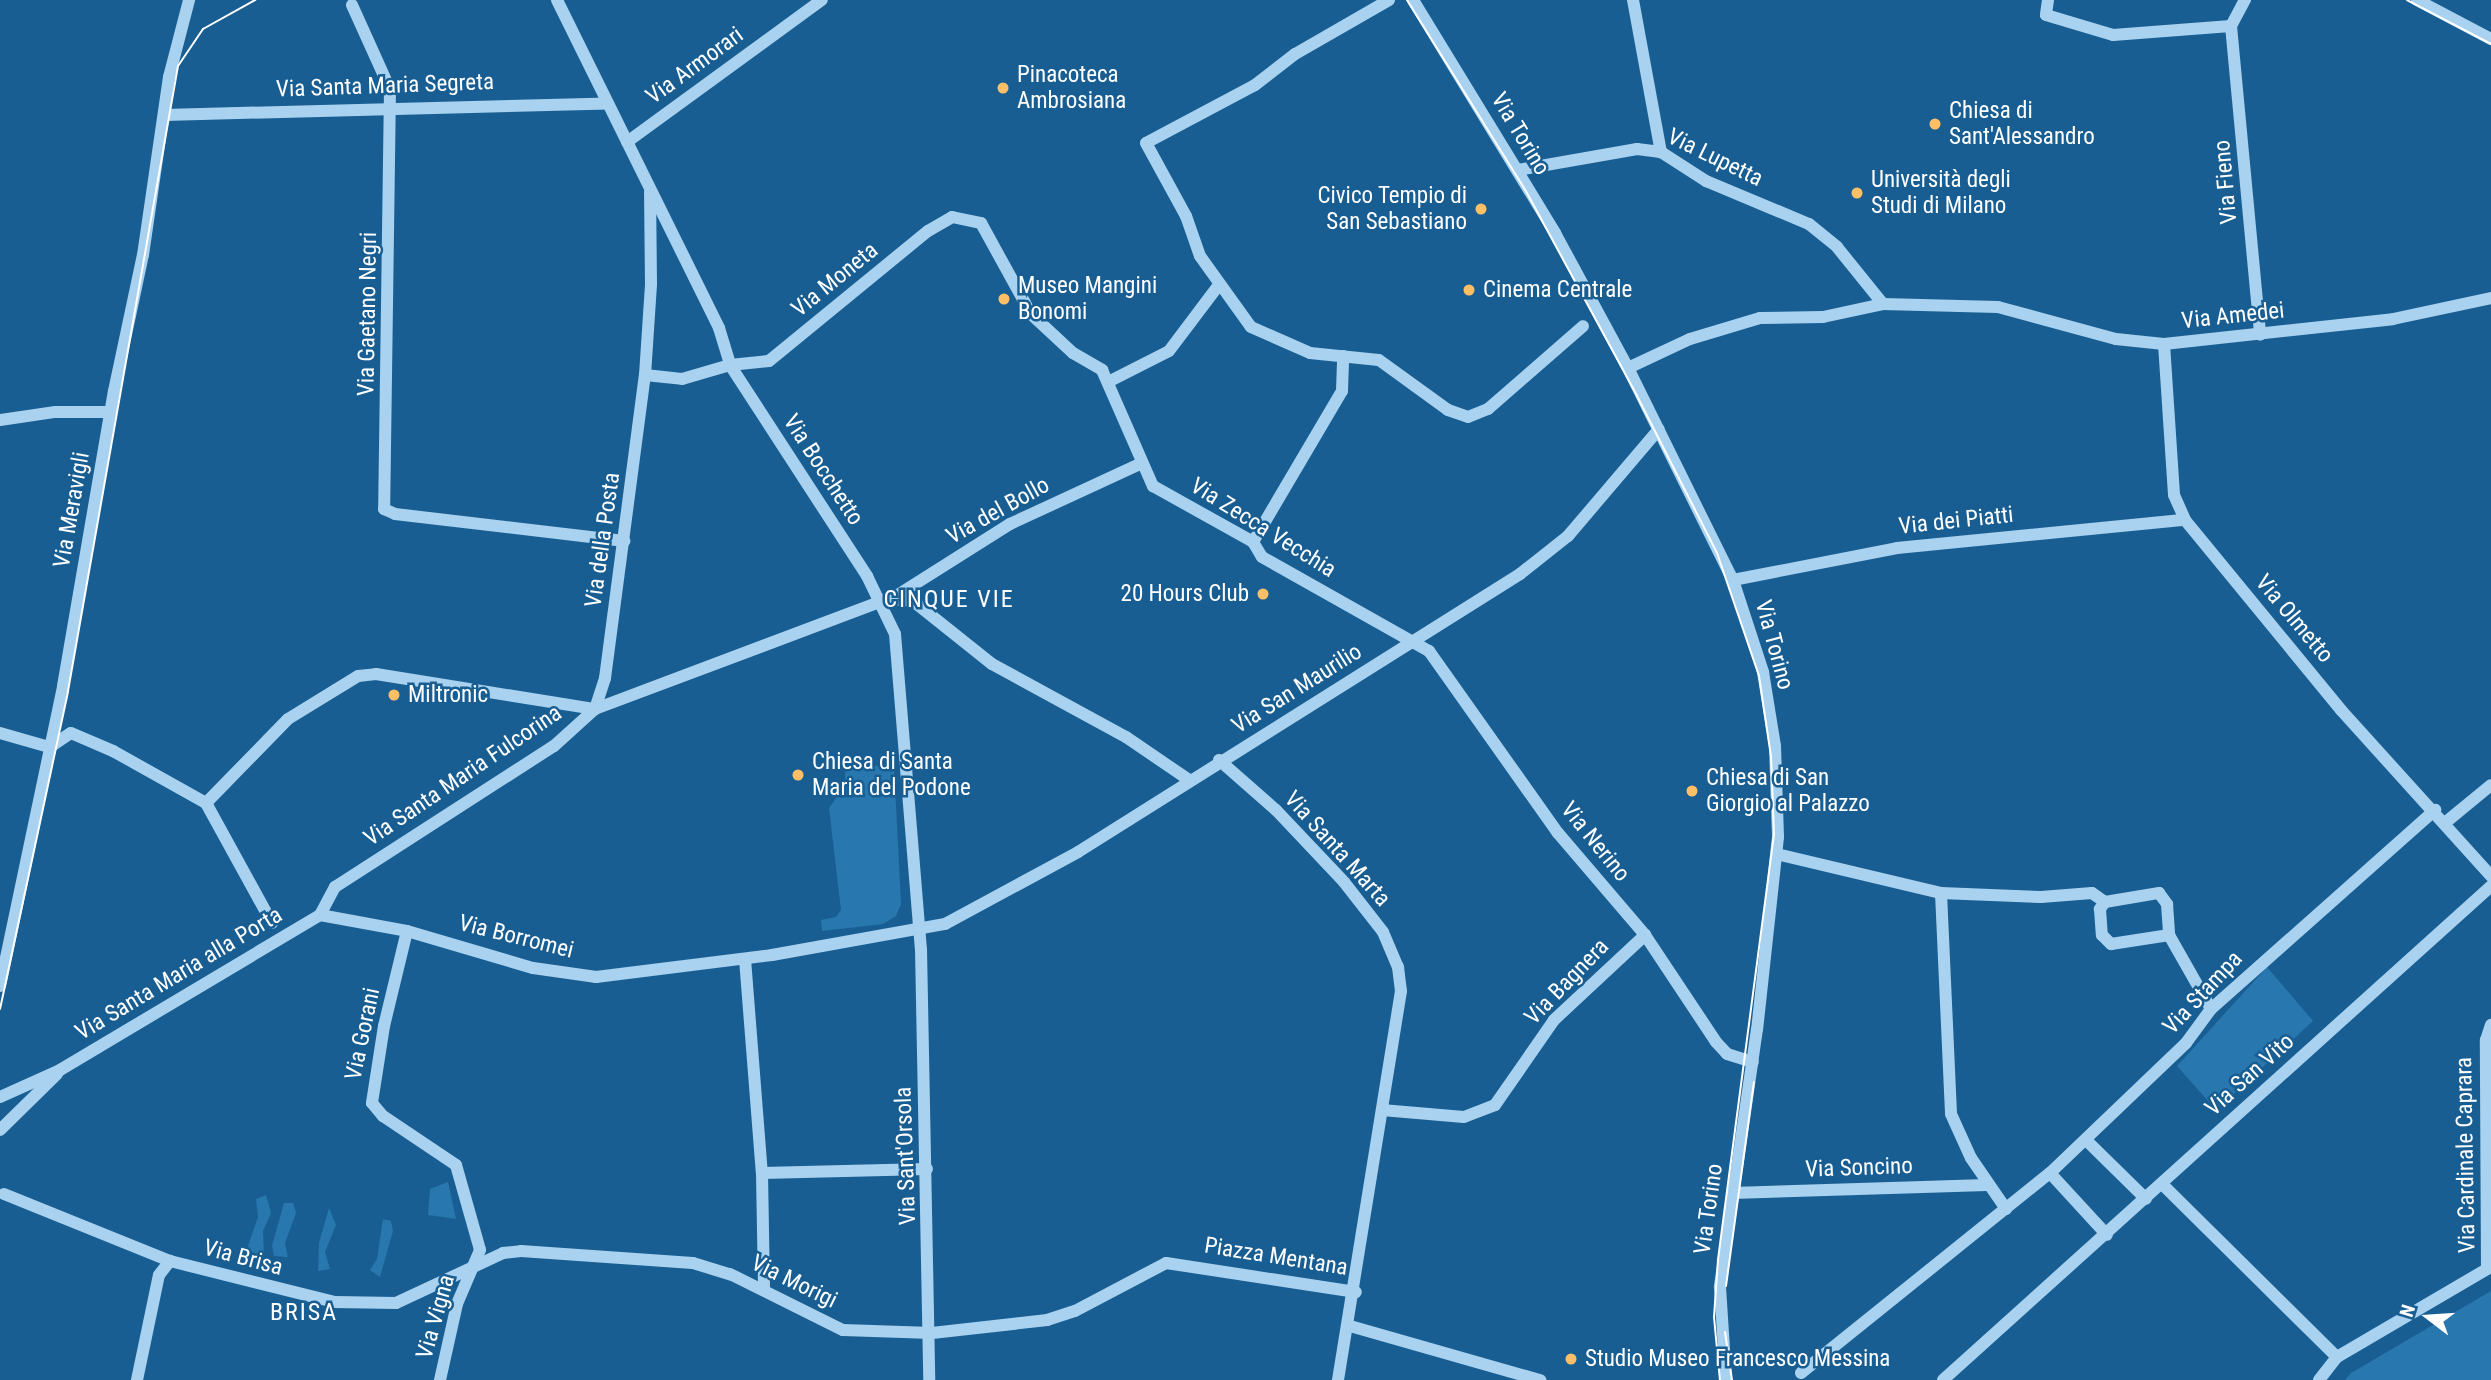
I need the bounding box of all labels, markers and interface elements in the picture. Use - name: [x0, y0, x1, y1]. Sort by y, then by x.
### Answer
- street label: Via Armorari: [641, 21, 749, 111]
- place label: Pinacoteca Ambrosiana: [1017, 61, 1126, 115]
- street label: Via Santa Maria Segreta: [276, 68, 494, 104]
- marker: Pinacoteca Ambrosiana: [995, 80, 1011, 96]
- street label: Via Torino: [1485, 88, 1555, 180]
- place label: Chiesa di Sant'Alessandro: [1949, 97, 2095, 151]
- marker: Chiesa di Sant'Alessandro: [1927, 116, 1943, 132]
- street label: Via Lupetta: [1663, 123, 1767, 193]
- street label: Via Fieno: [2209, 139, 2243, 225]
- place label: Università degli Studi di Milano: [1871, 166, 2011, 220]
- place label: Civico Tempio di San Sebastiano: [1317, 182, 1467, 236]
- marker: Università degli Studi di Milano: [1849, 185, 1865, 201]
- marker: Civico Tempio di San Sebastiano: [1473, 201, 1489, 217]
- street label: Via Gaetano Negri: [353, 232, 383, 396]
- street label: Via Moneta: [786, 237, 884, 323]
- place label: Museo Mangini Bonomi: [1018, 272, 1157, 326]
- place label: Cinema Centrale: [1483, 276, 1632, 304]
- marker: Cinema Centrale: [1461, 282, 1477, 298]
- marker: Museo Mangini Bonomi: [996, 291, 1012, 307]
- street label: Via Amedei: [2180, 297, 2286, 335]
- street label: Via Bocchetto: [777, 409, 869, 531]
- street label: Via Meravigli: [48, 450, 96, 570]
- street label: Via della Posta: [580, 471, 626, 609]
- street label: Via del Bollo: [942, 471, 1054, 551]
- street label: Via Zecca Vecchia: [1185, 472, 1341, 584]
- street label: Via dei Piatti: [1897, 501, 2015, 541]
- street label: Via Olmetto: [2249, 569, 2339, 669]
- place label: 20 Hours Club: [1121, 580, 1249, 608]
- district label: CINQUE VIE: [885, 586, 1013, 614]
- marker: 20 Hours Club: [1255, 586, 1271, 602]
- street label: Via Torino: [1749, 597, 1799, 693]
- street label: Via San Maurilio: [1227, 638, 1367, 740]
- place label: Miltronic: [408, 681, 488, 709]
- marker: Miltronic: [386, 687, 402, 703]
- street label: Via Santa Maria Fulcorina: [359, 700, 567, 852]
- place label: Chiesa di Santa Maria del Podone: [812, 748, 971, 802]
- place label: Chiesa di San Giorgio al Palazzo: [1706, 764, 1870, 818]
- marker: Chiesa di Santa Maria del Podone: [790, 767, 806, 783]
- marker: Chiesa di San Giorgio al Palazzo: [1684, 783, 1700, 799]
- street label: Via Santa Marta: [1278, 786, 1396, 912]
- street label: Via Nerino: [1555, 797, 1635, 887]
- street label: Via Santa Maria alla Porta: [71, 901, 287, 1047]
- street label: Via Borromei: [456, 909, 576, 965]
- street label: Via Bagnera: [1519, 933, 1615, 1031]
- street label: Via Stampa: [2157, 946, 2249, 1040]
- street label: Via Gorani: [340, 985, 386, 1083]
- street label: Via San Vito: [2200, 1028, 2300, 1122]
- street label: Via Cardinale Caprara: [2450, 1057, 2482, 1253]
- street label: Via Sant'Orsola: [890, 1086, 922, 1226]
- street label: Via Soncino: [1805, 1152, 1913, 1184]
- street label: Via Torino: [1689, 1162, 1729, 1256]
- street label: Piazza Mentana: [1202, 1232, 1350, 1282]
- street label: Via Brisa: [200, 1234, 286, 1282]
- street label: Via Morigi: [746, 1249, 842, 1315]
- street label: Via Vigna: [411, 1272, 461, 1362]
- north arrow: [2393, 1282, 2463, 1352]
- district label: BRISA: [271, 1299, 337, 1327]
- text: N: [2395, 1302, 2420, 1320]
- place label: Studio Museo Francesco Messina: [1585, 1345, 1890, 1373]
- marker: Studio Museo Francesco Messina: [1563, 1351, 1579, 1367]

